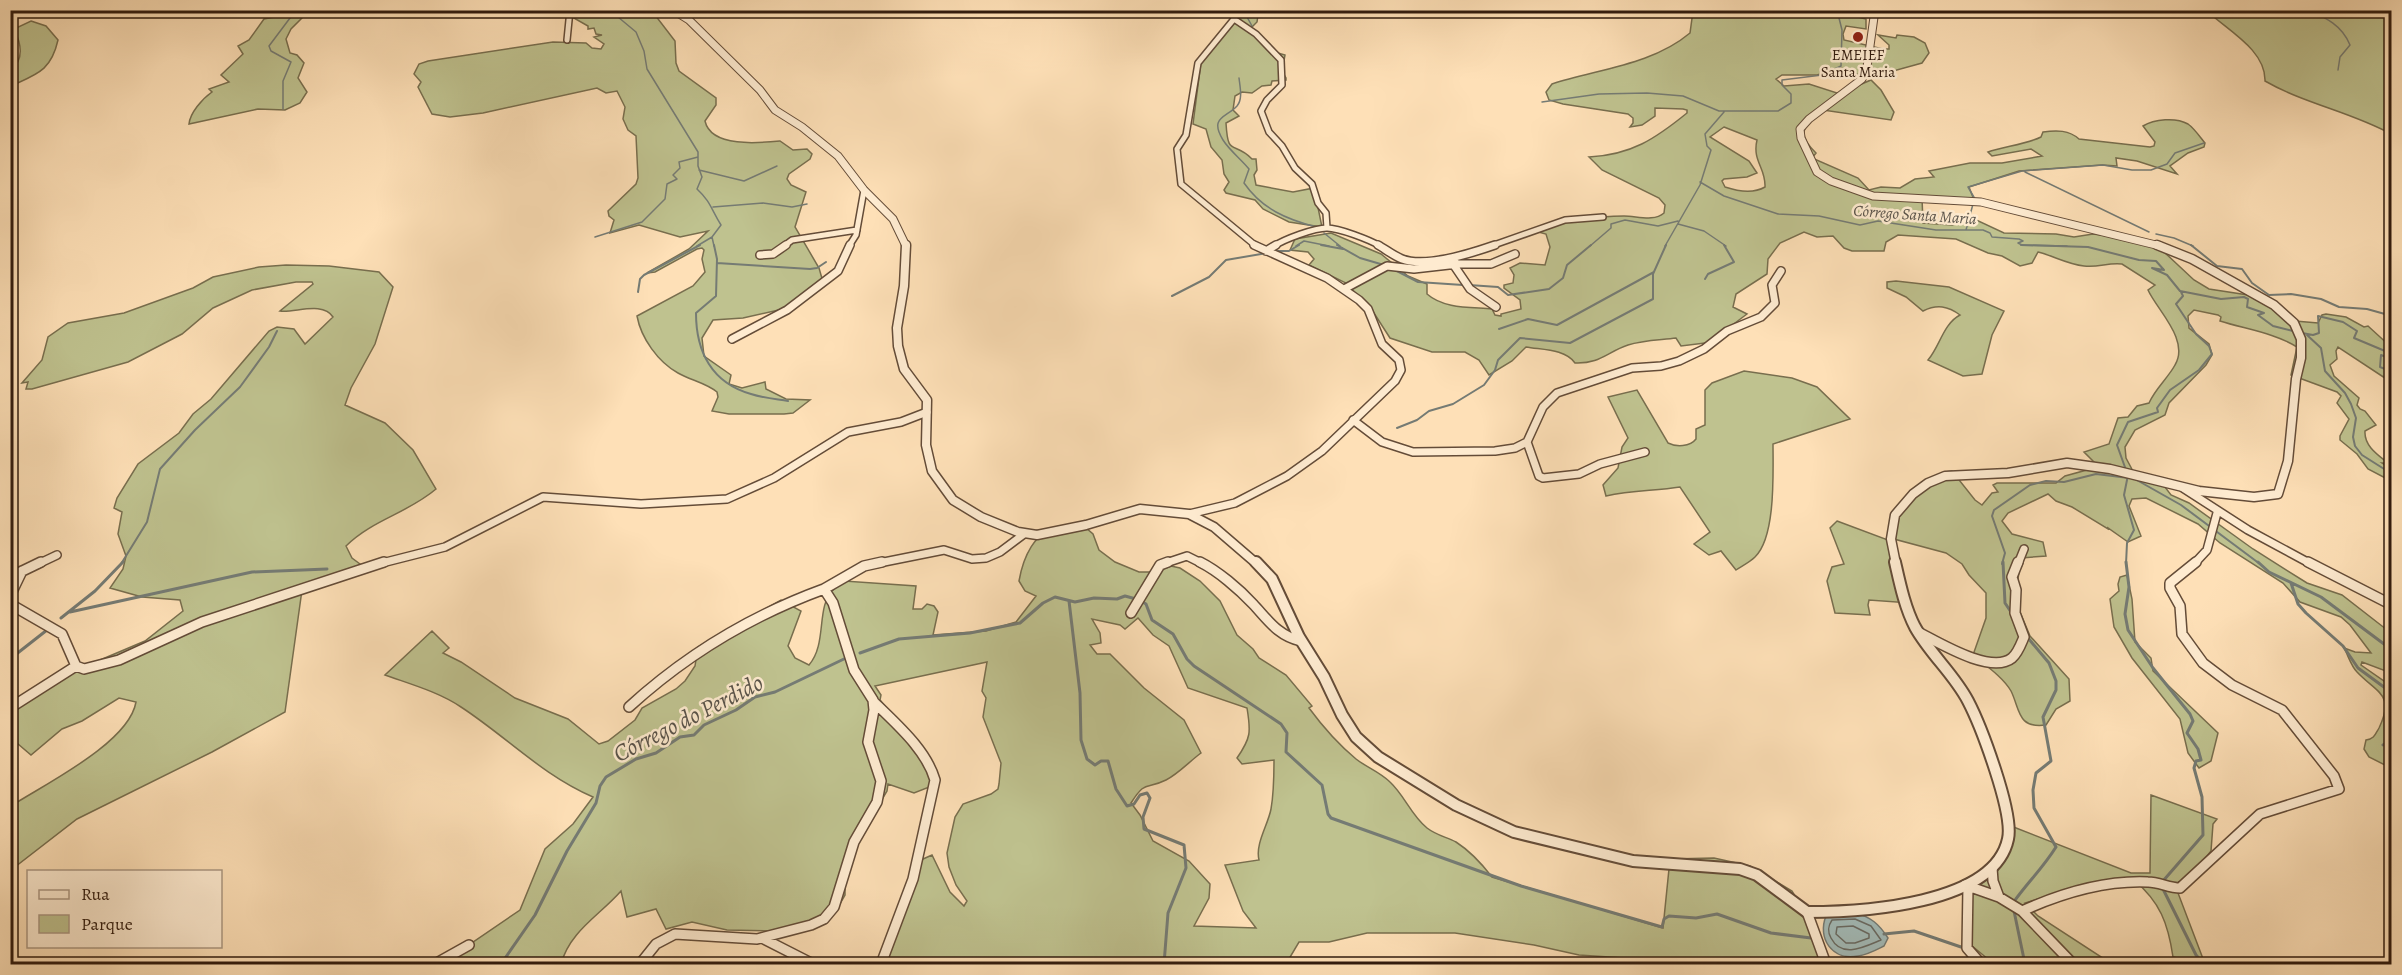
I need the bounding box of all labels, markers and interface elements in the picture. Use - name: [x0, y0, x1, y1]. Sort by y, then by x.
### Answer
- marker: EMEIEF Santa Maria: [1851, 30, 1865, 44]
- place label: EMEIEF Santa Maria: [1821, 45, 1895, 82]
- water label: Córrego Santa Maria: [1853, 200, 1978, 230]
- water label: Córrego do Perdido: [607, 666, 769, 770]
- legend: [27, 870, 222, 948]
- text: Rua: [81, 882, 110, 906]
- text: Parque: [81, 912, 133, 936]

